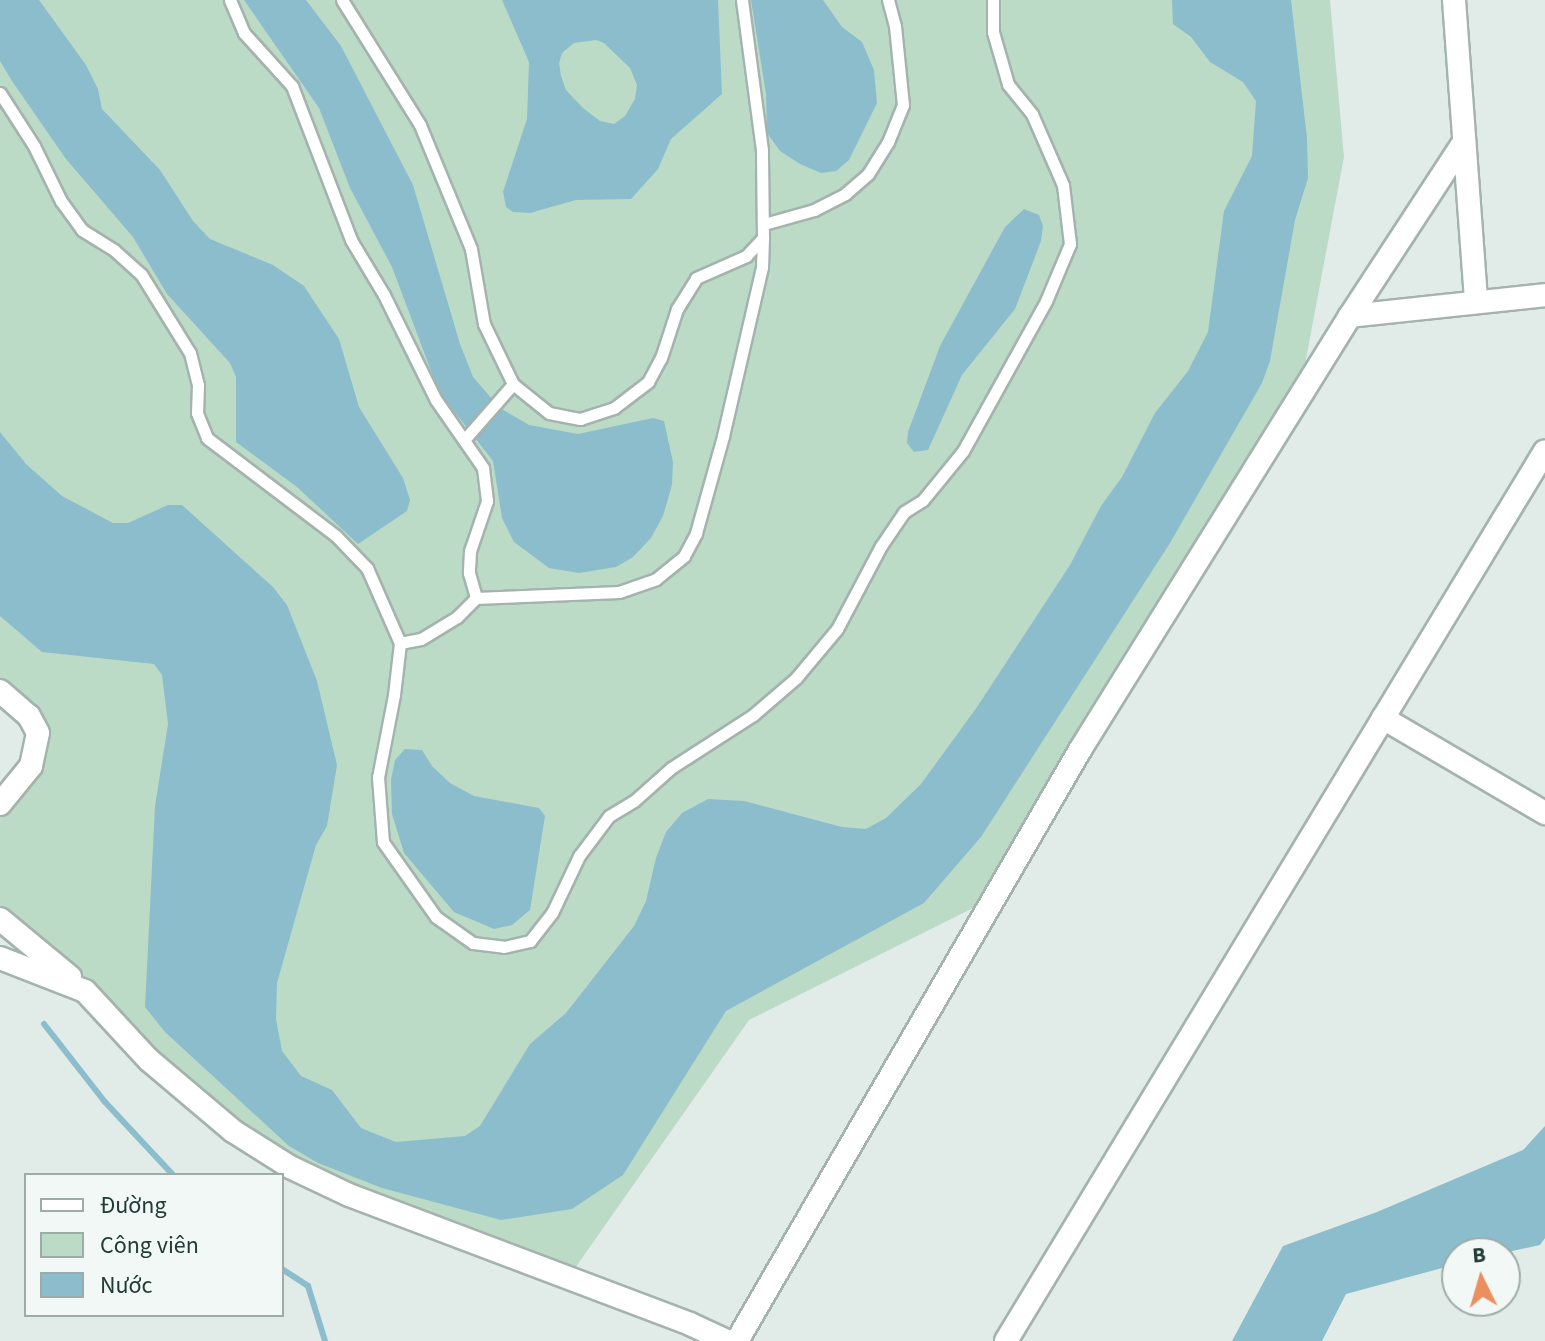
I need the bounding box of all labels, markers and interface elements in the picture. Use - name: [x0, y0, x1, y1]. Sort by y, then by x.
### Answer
- legend: [24, 1173, 284, 1317]
- text: Đường: [100, 1188, 167, 1223]
- text: Công viên: [100, 1228, 199, 1263]
- north arrow: [1441, 1237, 1521, 1317]
- text: B: [1471, 1239, 1487, 1272]
- text: Nước: [100, 1268, 153, 1303]

